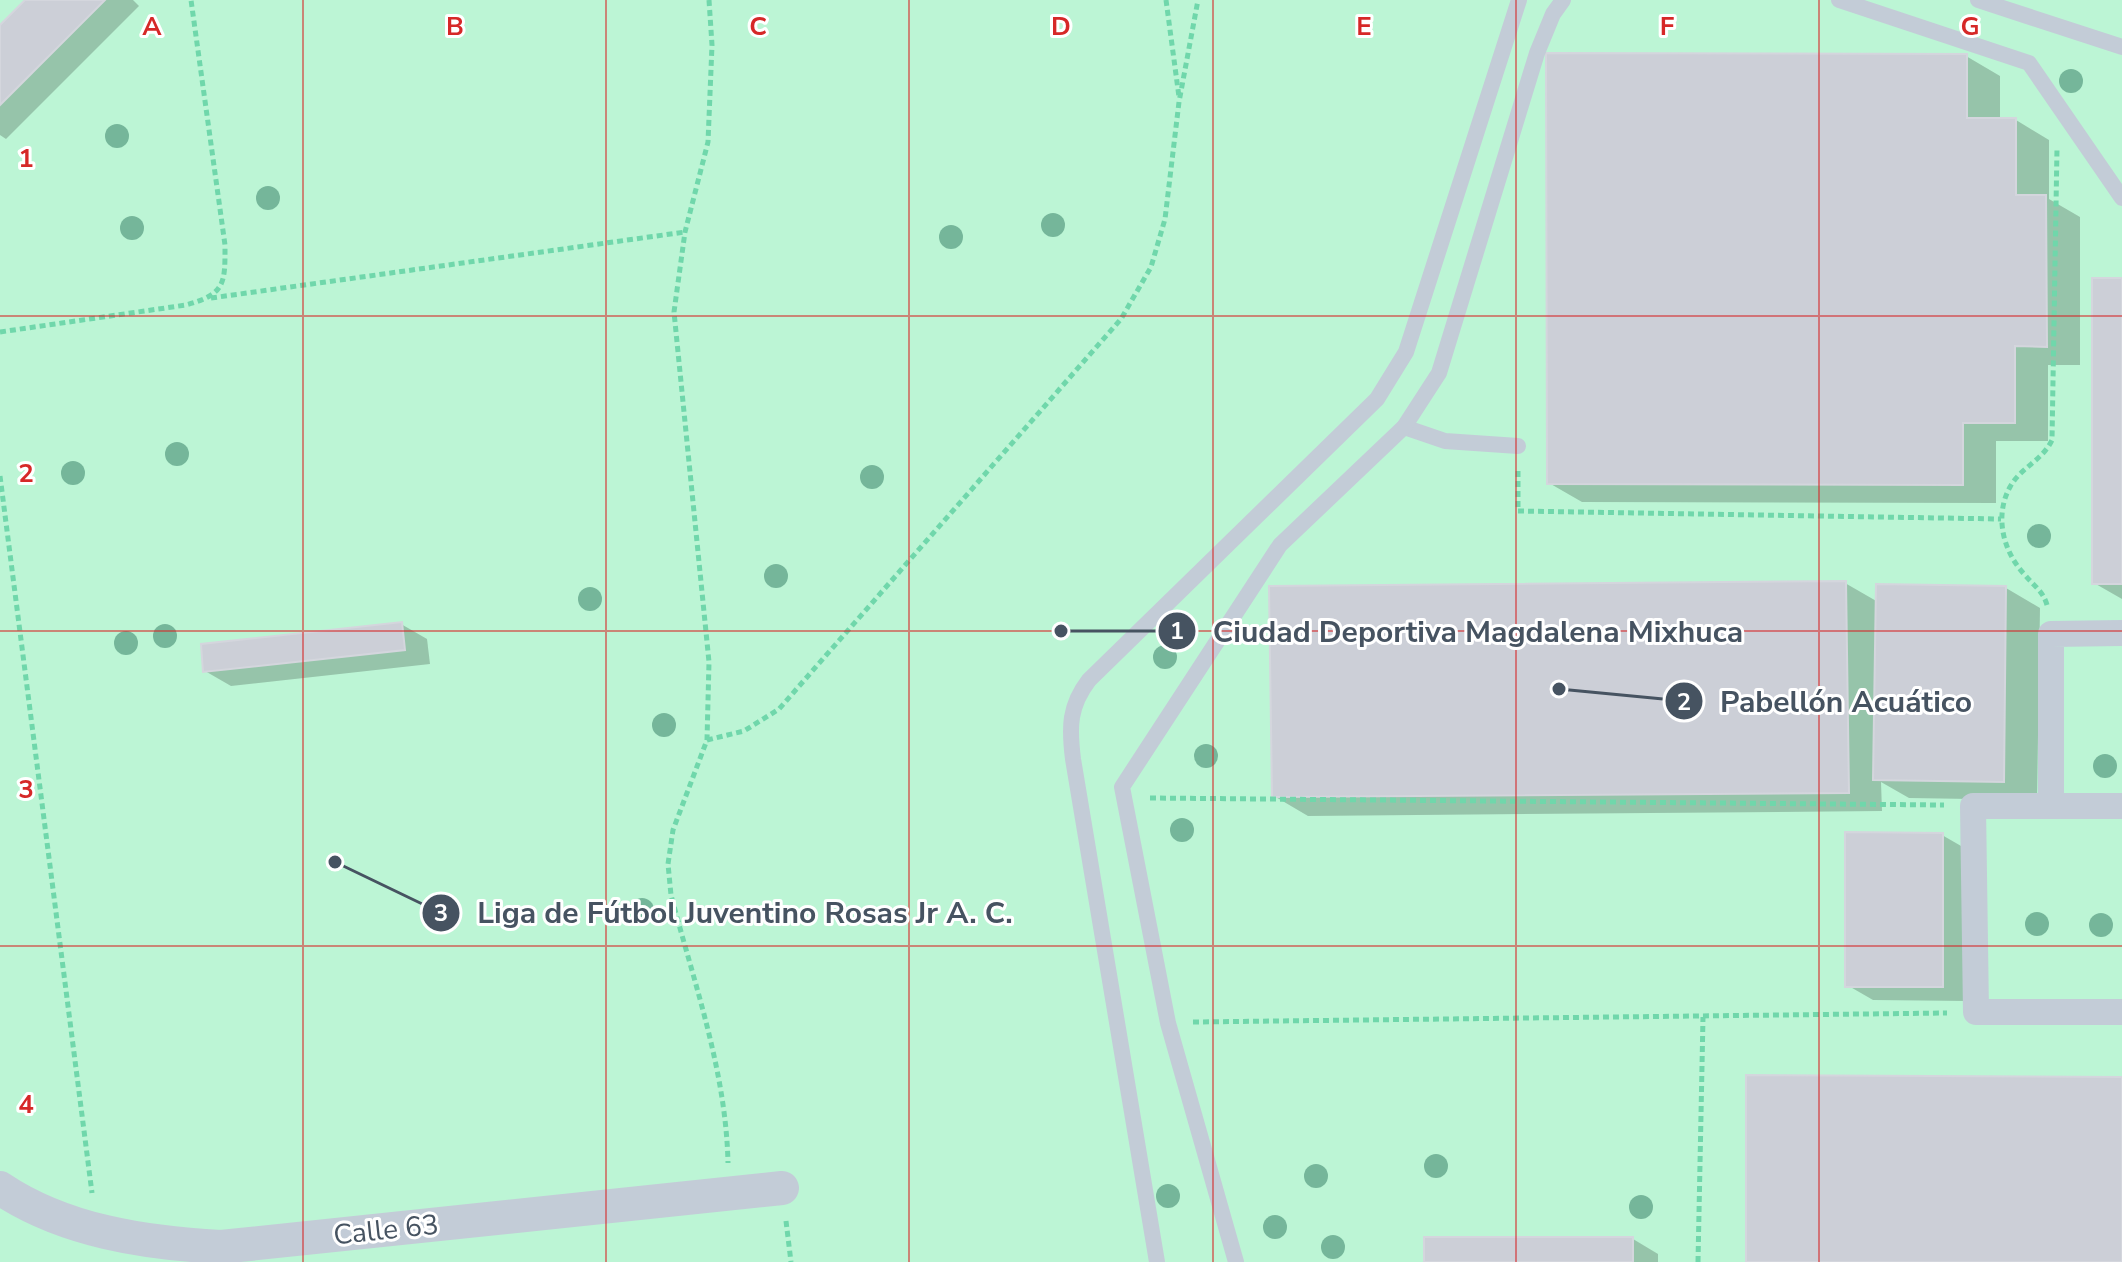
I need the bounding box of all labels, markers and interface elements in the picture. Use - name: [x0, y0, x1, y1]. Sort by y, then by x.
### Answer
- text: A: [142, 9, 162, 44]
- text: B: [446, 9, 464, 44]
- text: C: [749, 9, 767, 44]
- text: D: [1051, 9, 1071, 44]
- text: E: [1356, 9, 1372, 44]
- text: F: [1660, 9, 1674, 44]
- text: G: [1960, 9, 1980, 44]
- text: 1: [18, 141, 34, 176]
- text: 2: [18, 456, 34, 491]
- callout: Ciudad Deportiva Magdalena Mixhuca: [1157, 604, 1759, 658]
- text: Ciudad Deportiva Magdalena Mixhuca: [1213, 612, 1743, 653]
- text: 1: [1170, 615, 1184, 647]
- callout: Pabellón Acuático: [1664, 674, 1988, 728]
- text: Pabellón Acuático: [1720, 682, 1972, 723]
- text: 2: [1677, 686, 1691, 718]
- text: 3: [18, 772, 34, 807]
- callout: Liga de Fútbol Juventino Rosas Jr A. C.: [421, 886, 1029, 940]
- text: Liga de Fútbol Juventino Rosas Jr A. C.: [477, 893, 1013, 934]
- text: 3: [434, 897, 448, 929]
- text: 4: [18, 1087, 34, 1122]
- street label: Calle 63: [332, 1206, 440, 1254]

